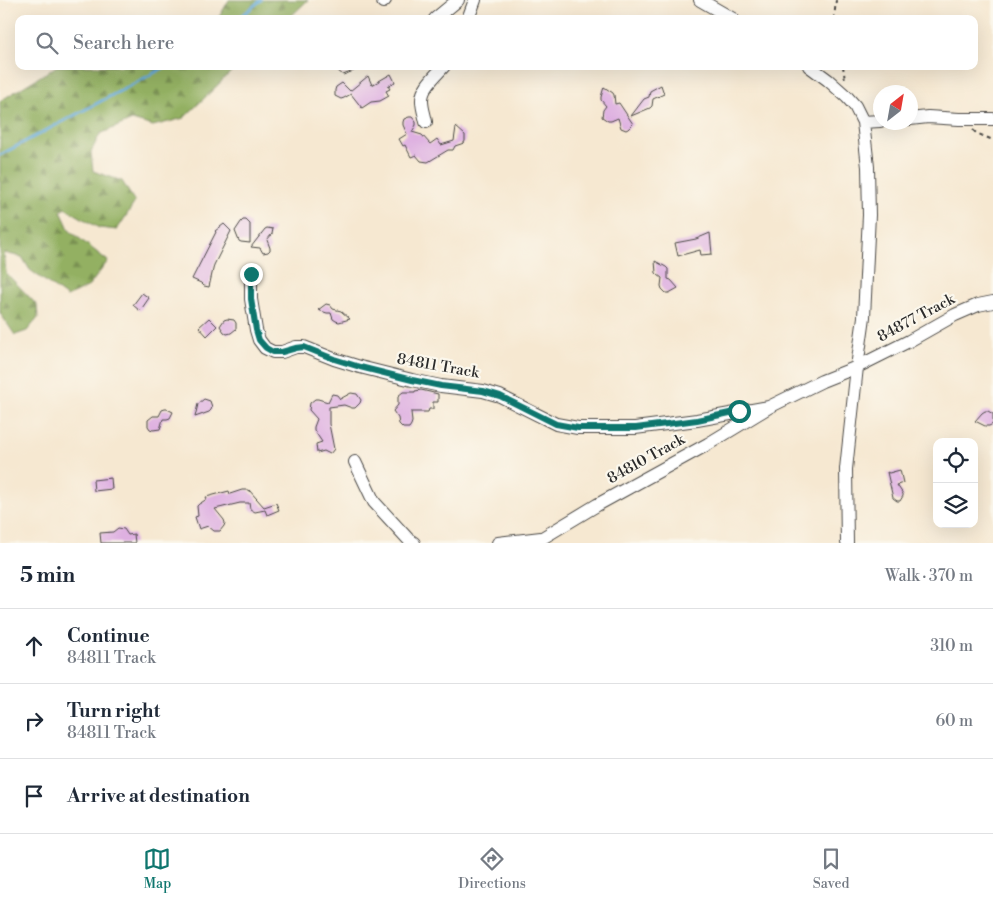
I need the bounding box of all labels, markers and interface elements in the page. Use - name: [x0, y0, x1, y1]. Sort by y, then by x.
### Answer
- search box: [15, 15, 978, 70]
- icon: search: [33, 29, 61, 57]
- text: Search here: [73, 31, 174, 55]
- north arrow: [873, 85, 918, 130]
- route end: [240, 263, 263, 286]
- street label: 84877 Track: [874, 289, 959, 346]
- street label: 84811 Track: [395, 349, 482, 383]
- route start: [728, 400, 751, 423]
- street label: 84810 Track: [604, 429, 689, 488]
- map controls: [933, 438, 978, 528]
- button: locate: [933, 438, 978, 483]
- button: layers: [933, 483, 978, 528]
- text: 5 min: [20, 563, 75, 589]
- text: Walk · 370 m: [885, 566, 973, 586]
- text: Continue: [67, 624, 150, 648]
- icon: ahead: [20, 632, 48, 660]
- text: 310 m: [930, 636, 973, 656]
- text: 84811 Track: [67, 648, 156, 668]
- text: Turn right: [67, 699, 160, 723]
- icon: right: [20, 707, 48, 735]
- text: 60 m: [935, 711, 973, 731]
- text: 84811 Track: [67, 723, 156, 743]
- icon: arrive: [20, 782, 48, 810]
- text: Arrive at destination: [67, 784, 250, 808]
- tab: Map: [143, 845, 171, 893]
- tab: Directions: [458, 845, 526, 893]
- tab: Saved: [813, 845, 850, 893]

